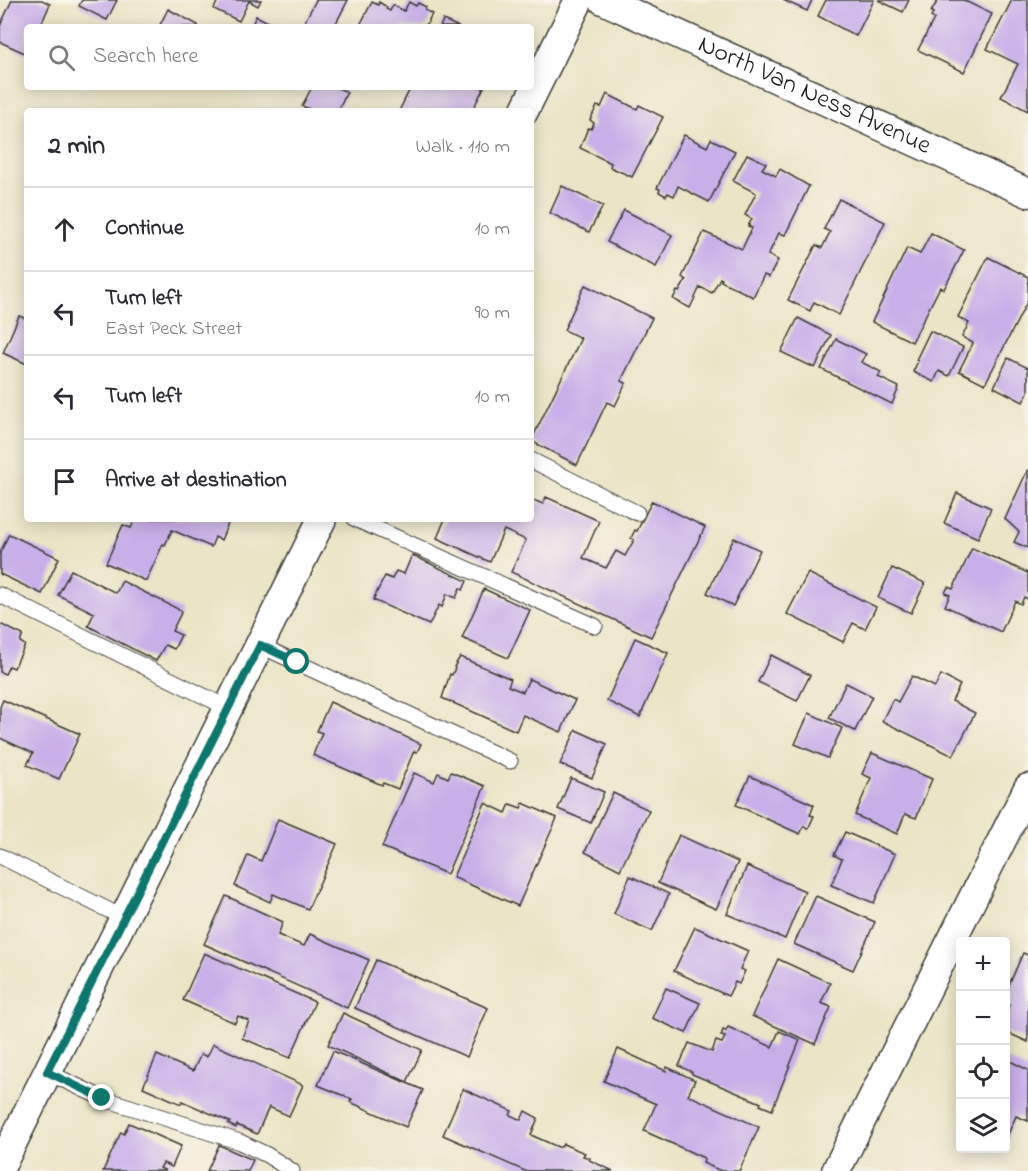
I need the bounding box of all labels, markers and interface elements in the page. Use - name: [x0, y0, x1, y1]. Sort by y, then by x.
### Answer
- search box: [24, 24, 534, 90]
- street label: North Van Ness Avenue: [691, 26, 937, 166]
- icon: search: [45, 41, 78, 74]
- text: Search here: [93, 41, 198, 73]
- text: 2 min: [48, 128, 105, 166]
- text: Walk · 110 m: [415, 133, 510, 162]
- icon: ahead: [48, 213, 81, 246]
- text: Continue: [105, 213, 184, 245]
- text: 10 m: [474, 215, 510, 244]
- text: Turn left: [105, 283, 182, 315]
- icon: left: [48, 297, 81, 330]
- text: 90 m: [475, 299, 510, 328]
- text: East Peck Street: [105, 315, 242, 344]
- icon: left: [48, 381, 81, 414]
- text: Turn left: [105, 381, 182, 413]
- text: 10 m: [474, 383, 510, 412]
- icon: arrive: [48, 465, 81, 498]
- text: Arrive at destination: [105, 465, 287, 497]
- route start: [283, 648, 309, 674]
- map controls: [956, 937, 1010, 1153]
- button: +: [956, 937, 1010, 991]
- button: −: [956, 991, 1010, 1045]
- button: locate: [956, 1045, 1010, 1099]
- route end: [88, 1084, 114, 1110]
- button: layers: [956, 1099, 1010, 1153]

